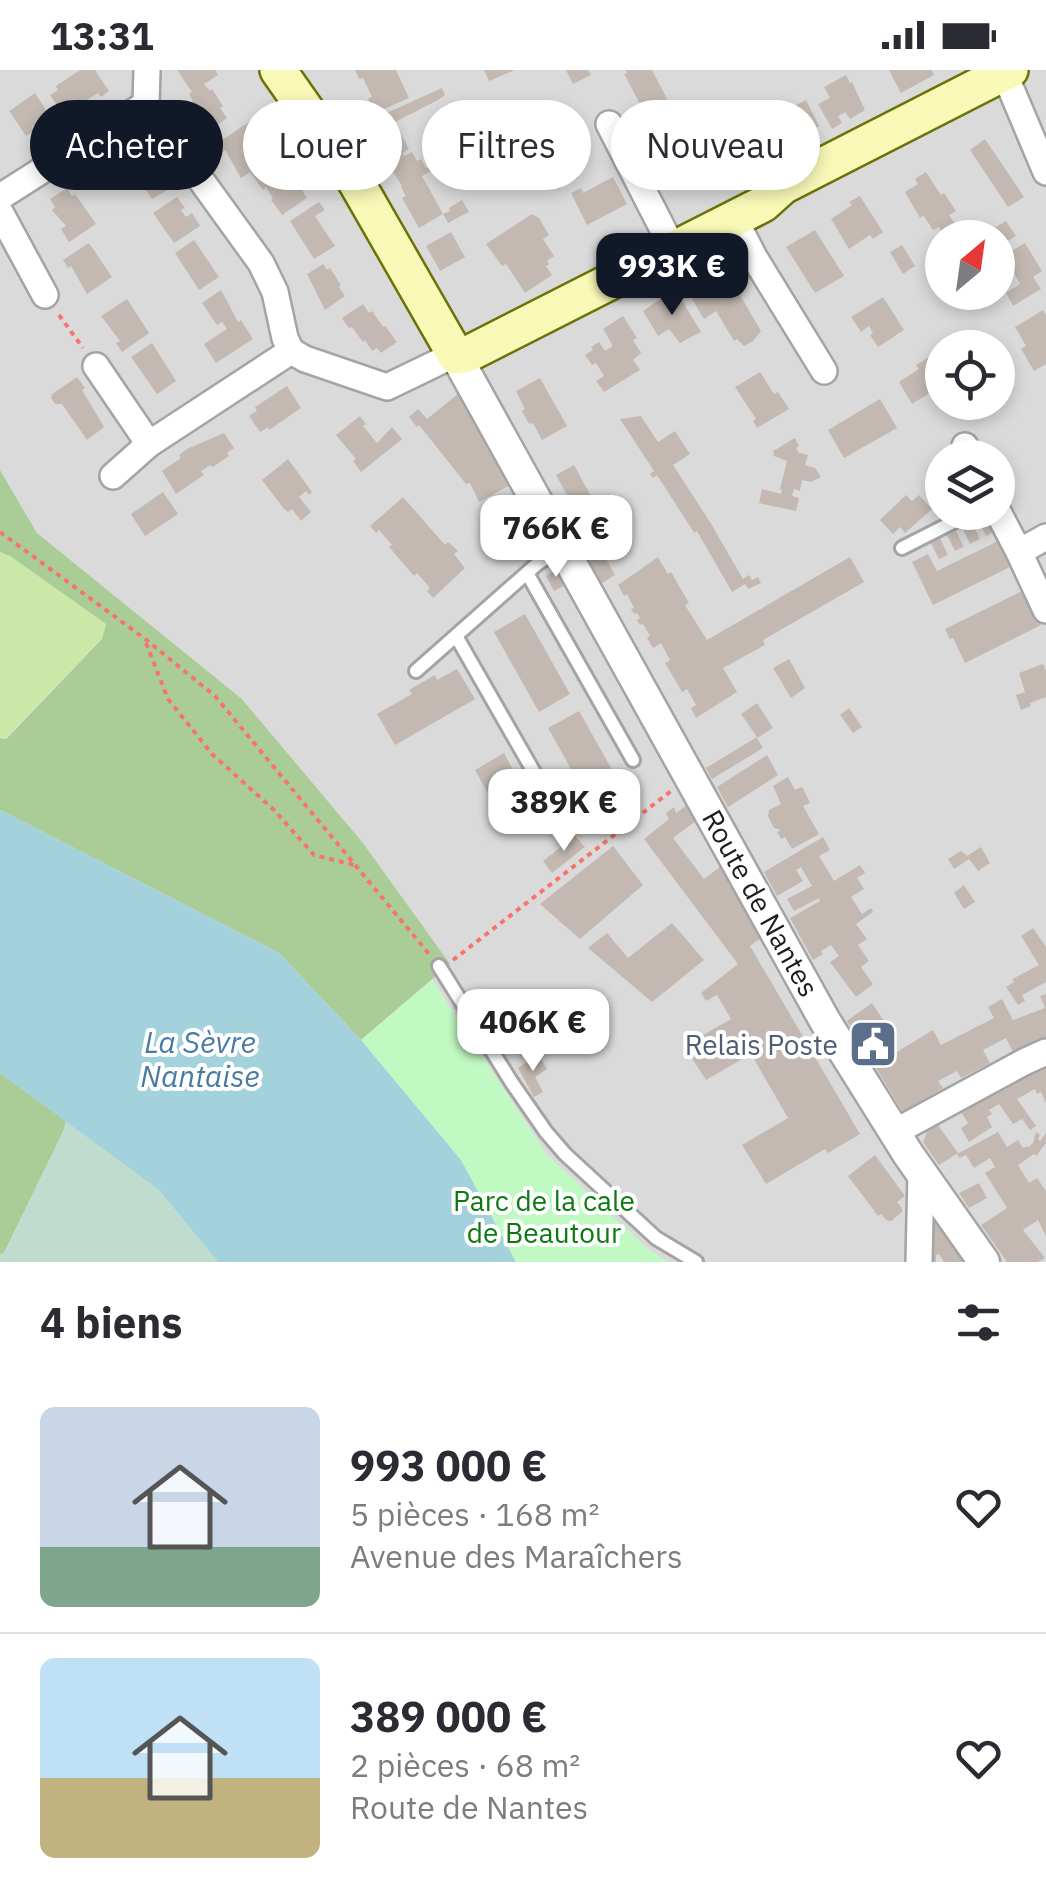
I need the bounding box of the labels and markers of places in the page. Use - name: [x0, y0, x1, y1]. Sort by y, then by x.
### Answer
- pin: 993K €: [591, 233, 753, 318]
- pin: 766K €: [475, 495, 637, 580]
- pin: 389K €: [483, 769, 645, 854]
- pin: 406K €: [452, 989, 614, 1074]
- public building icon: Relais Poste: [847, 1018, 899, 1070]
- place label: Relais Poste: [685, 1026, 838, 1063]

